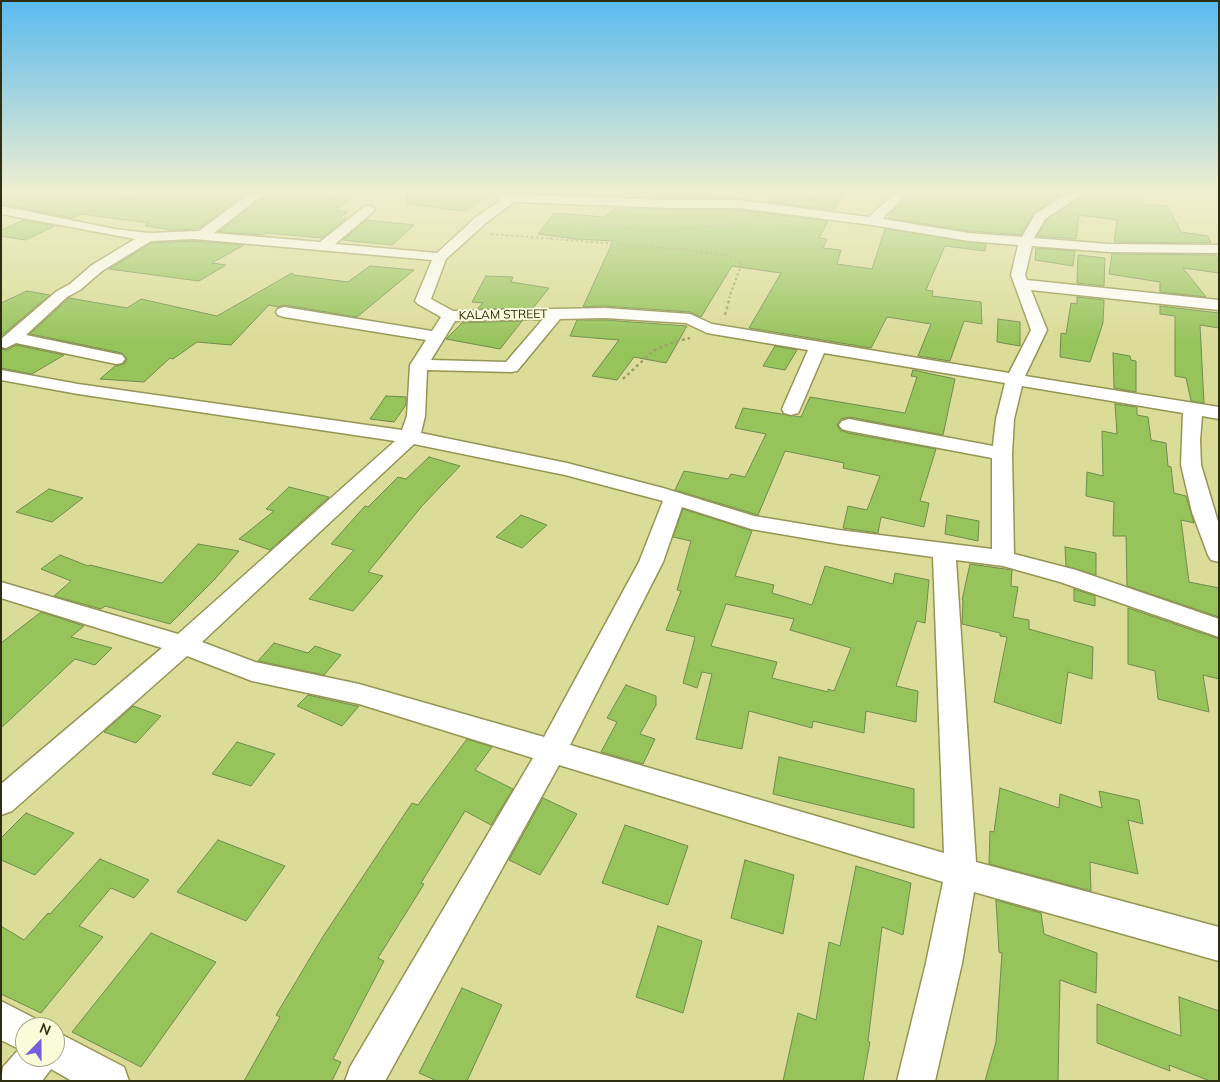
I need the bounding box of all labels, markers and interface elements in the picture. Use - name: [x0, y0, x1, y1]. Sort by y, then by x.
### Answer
- street label: KALAM STREET: [459, 307, 547, 323]
- north arrow: [15, 1017, 65, 1067]
- text: N: [37, 1019, 54, 1039]

